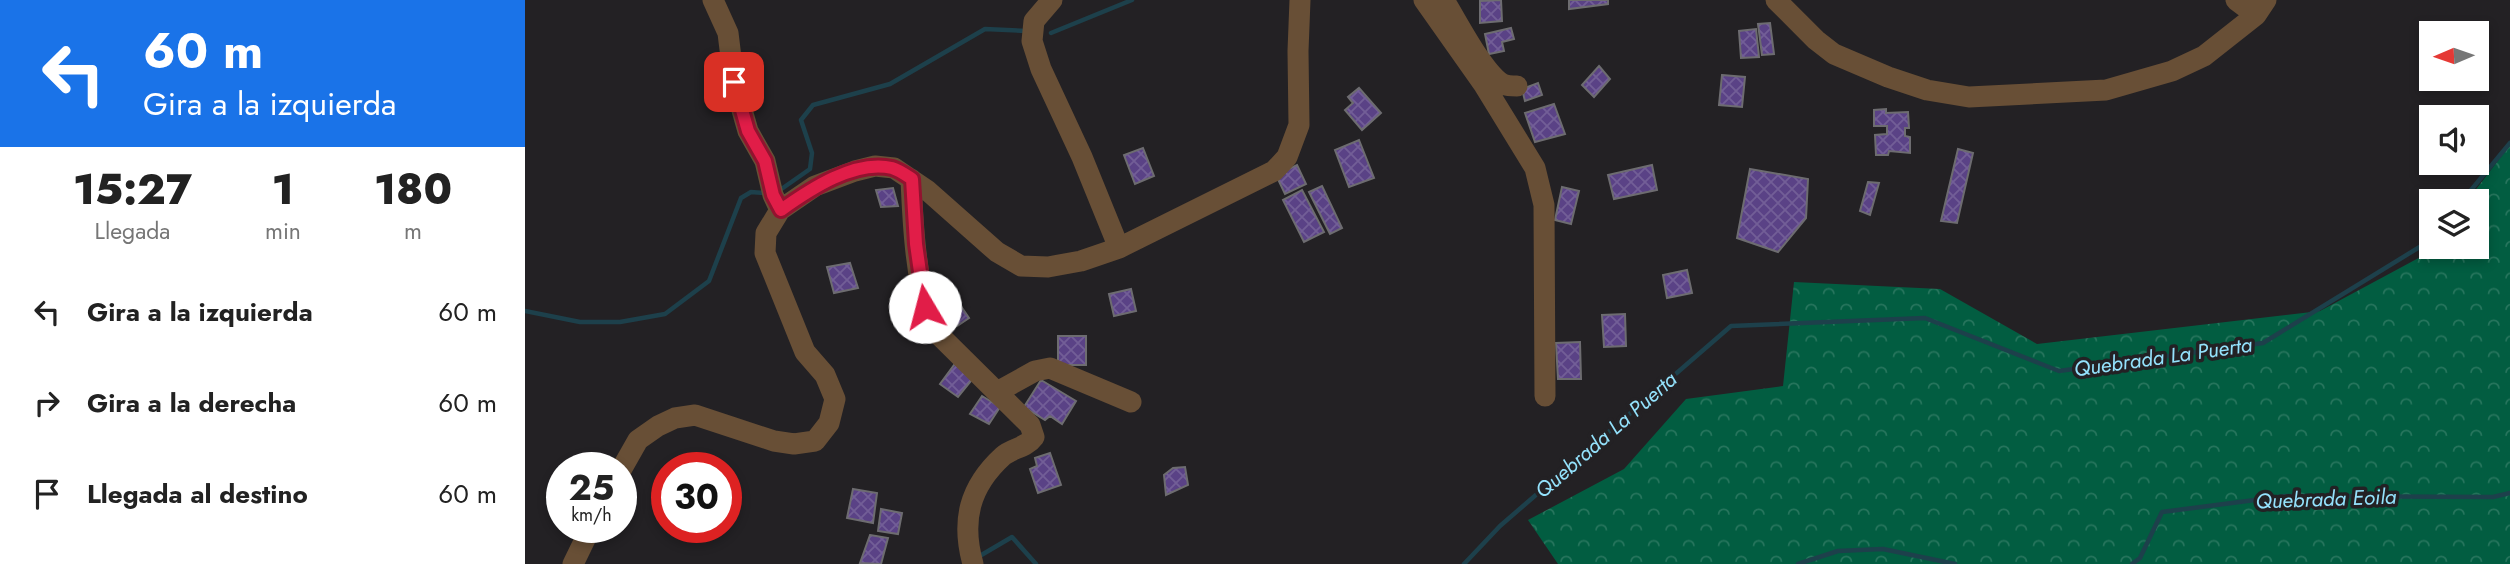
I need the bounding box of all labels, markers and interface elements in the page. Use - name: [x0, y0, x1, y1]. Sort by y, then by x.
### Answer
- text: 60 m: [143, 16, 263, 86]
- north arrow: [2419, 21, 2489, 91]
- map controls: [2419, 21, 2489, 259]
- icon: left: [28, 28, 119, 119]
- pin: [704, 52, 764, 112]
- icon: arrive: [715, 63, 753, 101]
- text: Gira a la izquierda: [143, 81, 396, 127]
- button: sound: [2419, 105, 2489, 175]
- text: 15:27: [73, 159, 192, 220]
- text: 1: [272, 159, 294, 220]
- text: 180: [374, 159, 452, 220]
- button: layers: [2419, 189, 2489, 259]
- text: Llegada: [95, 214, 170, 248]
- text: min: [265, 214, 301, 248]
- text: m: [404, 214, 422, 248]
- position arrow: [888, 270, 962, 344]
- icon: left: [28, 293, 66, 331]
- text: Gira a la izquierda: [87, 293, 313, 331]
- text: 60 m: [438, 293, 497, 331]
- water label: Quebrada La Puerta: [2072, 330, 2254, 384]
- water label: Quebrada La Puerta: [1528, 365, 1684, 505]
- icon: right: [28, 384, 66, 422]
- text: Gira a la derecha: [87, 384, 296, 422]
- text: 60 m: [438, 384, 497, 422]
- speed limit sign: 30: [651, 452, 742, 543]
- text: 25: [569, 463, 614, 513]
- icon: arrive: [28, 475, 66, 513]
- text: Llegada al destino: [87, 475, 308, 513]
- text: 60 m: [438, 475, 497, 513]
- water label: Quebrada Eoila: [2255, 482, 2397, 516]
- text: km/h: [571, 502, 612, 528]

